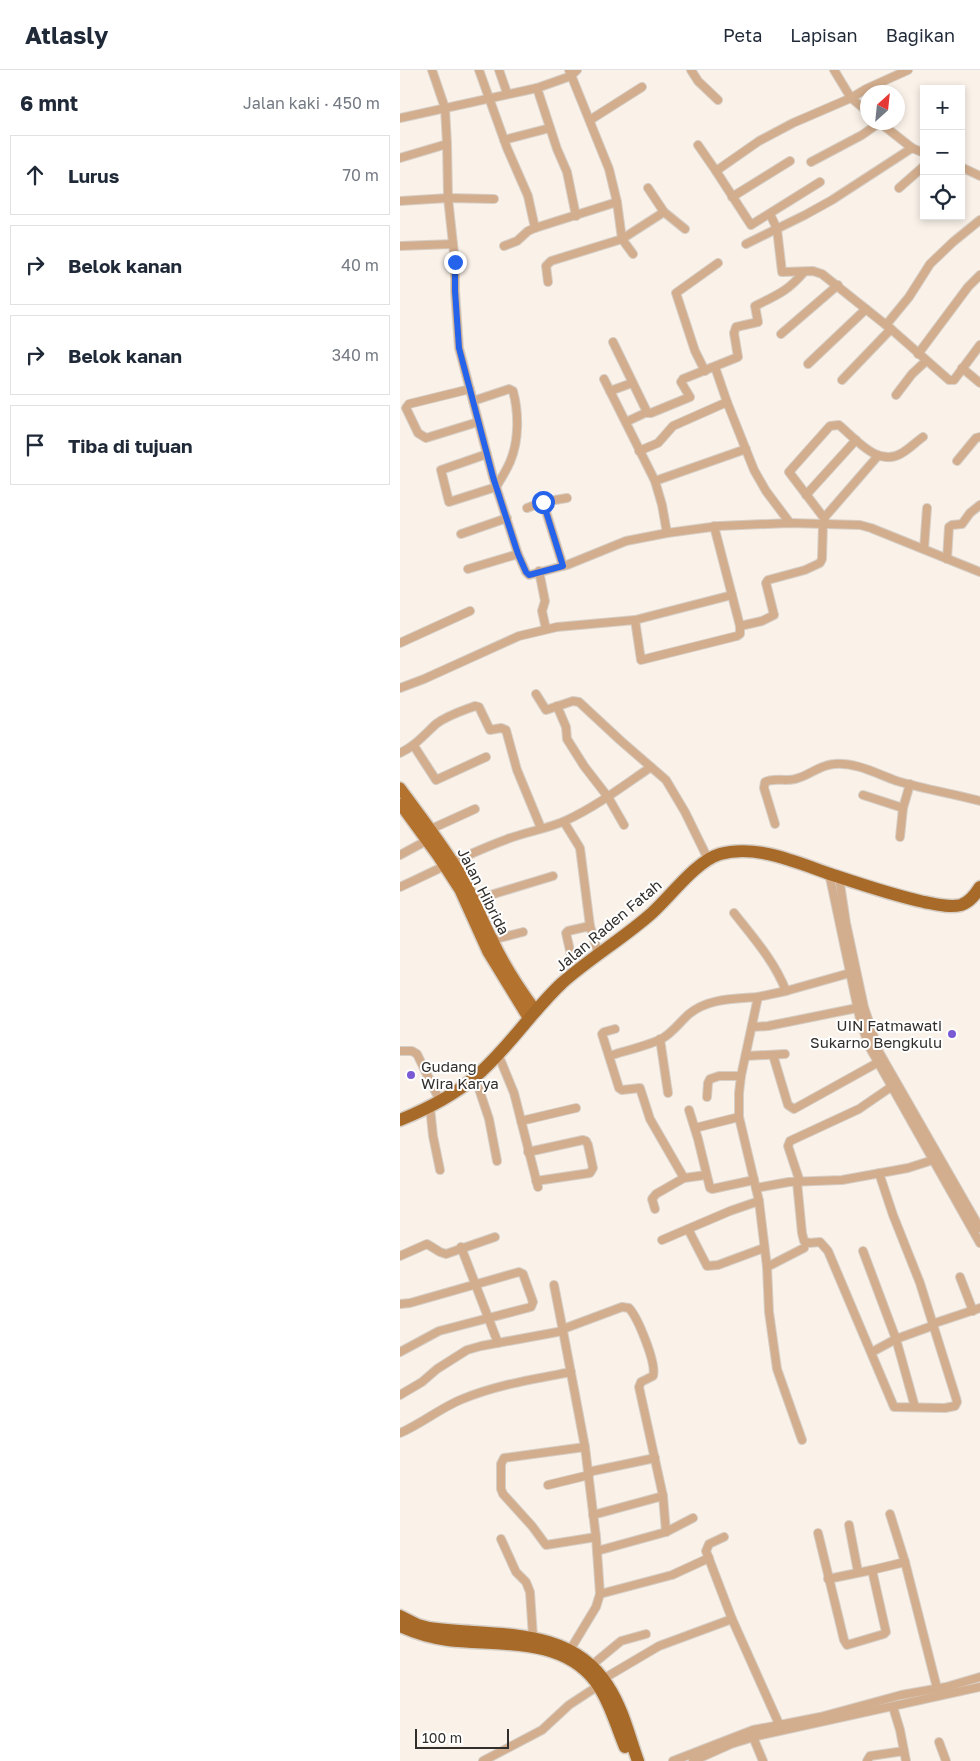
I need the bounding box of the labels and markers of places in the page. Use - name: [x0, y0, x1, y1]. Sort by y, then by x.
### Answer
- place label: UIN Fatmawati Sukarno Bengkulu: [810, 1016, 942, 1051]
- marker: UIN Fatmawati Sukarno Bengkulu: [946, 1028, 958, 1040]
- place label: Gudang Wira Karya: [421, 1057, 499, 1092]
- marker: Gudang Wira Karya: [405, 1069, 417, 1081]

